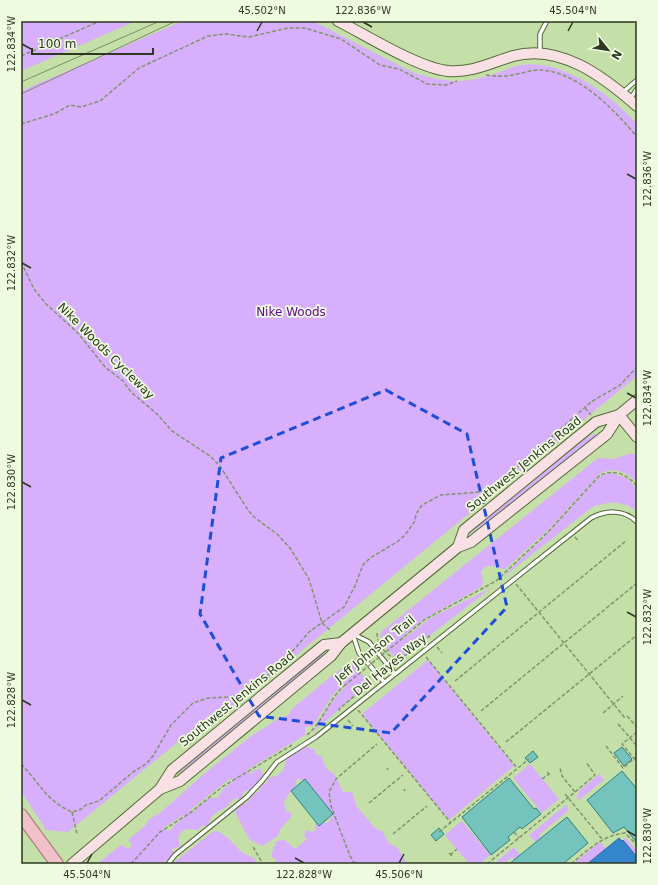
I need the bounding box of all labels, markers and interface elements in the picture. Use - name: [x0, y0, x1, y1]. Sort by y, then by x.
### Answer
- text: 45.502°N: [238, 5, 286, 16]
- text: 122.836°W: [335, 5, 391, 16]
- text: 45.504°N: [549, 5, 597, 16]
- text: 122.834°W: [6, 16, 17, 72]
- scale bar: [32, 30, 153, 56]
- north arrow: [588, 30, 628, 70]
- text: 100 m: [38, 37, 76, 51]
- text: N: [608, 48, 624, 62]
- text: 122.836°W: [642, 151, 653, 207]
- text: 122.832°W: [6, 235, 17, 291]
- street label: Nike Woods Cycleway: [55, 300, 157, 402]
- park label: Nike Woods: [256, 305, 326, 319]
- text: 122.834°W: [642, 370, 653, 426]
- street label: Southwest Jenkins Road: [464, 413, 584, 515]
- text: 122.830°W: [6, 454, 17, 510]
- text: 122.832°W: [642, 589, 653, 645]
- street label: Jeff Johnson Trail: [331, 613, 418, 686]
- street label: Del Hayes Way: [351, 631, 429, 699]
- street label: Southwest Jenkins Road: [177, 648, 297, 750]
- text: 122.828°W: [6, 672, 17, 728]
- text: 122.830°W: [642, 808, 653, 864]
- text: 45.504°N: [63, 869, 111, 880]
- text: 122.828°W: [276, 869, 332, 880]
- text: 45.506°N: [375, 869, 423, 880]

